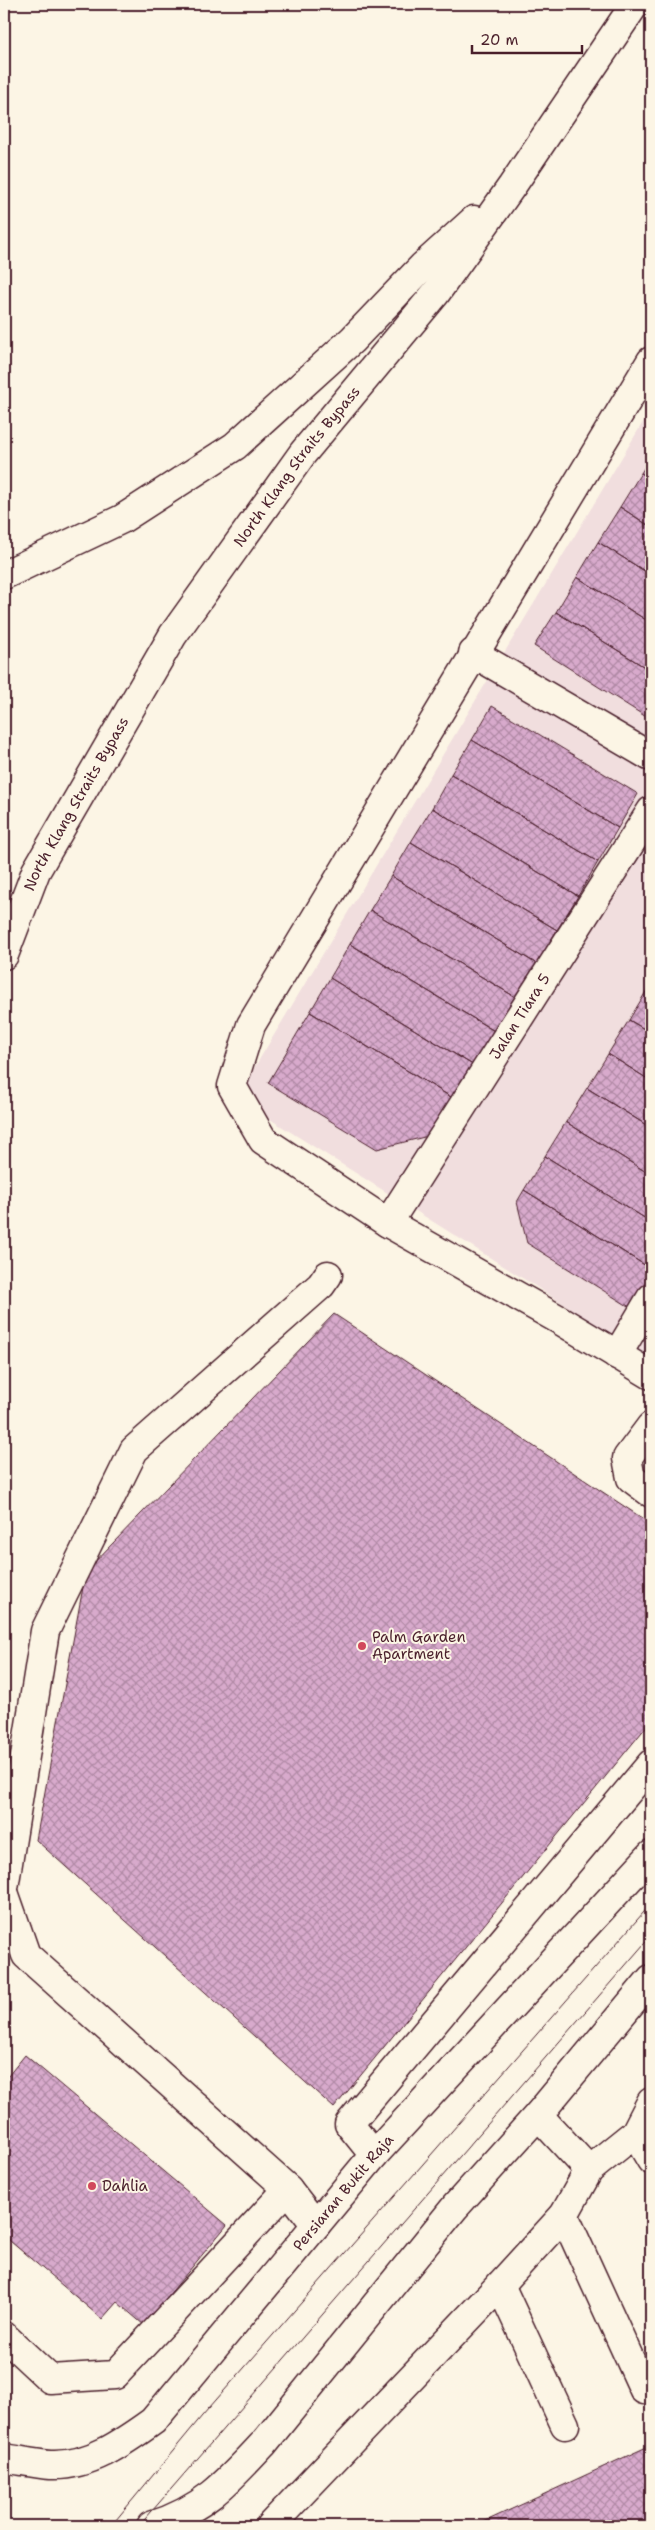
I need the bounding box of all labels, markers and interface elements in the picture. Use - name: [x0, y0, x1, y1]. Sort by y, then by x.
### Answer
- scale bar: [472, 22, 582, 54]
- text: 20 m: [480, 30, 519, 50]
- street label: North Klang Straits Bypass: [229, 382, 365, 551]
- street label: North Klang Straits Bypass: [19, 713, 133, 894]
- street label: Jalan Tiara 5: [485, 970, 555, 1063]
- place label: Palm Garden Apartment: [372, 1627, 466, 1664]
- marker: Palm Garden Apartment: [356, 1640, 368, 1652]
- street label: Persiaran Bukit Raja: [288, 2130, 399, 2255]
- place label: Dahlia: [102, 2176, 149, 2196]
- marker: Dahlia: [86, 2180, 98, 2192]

